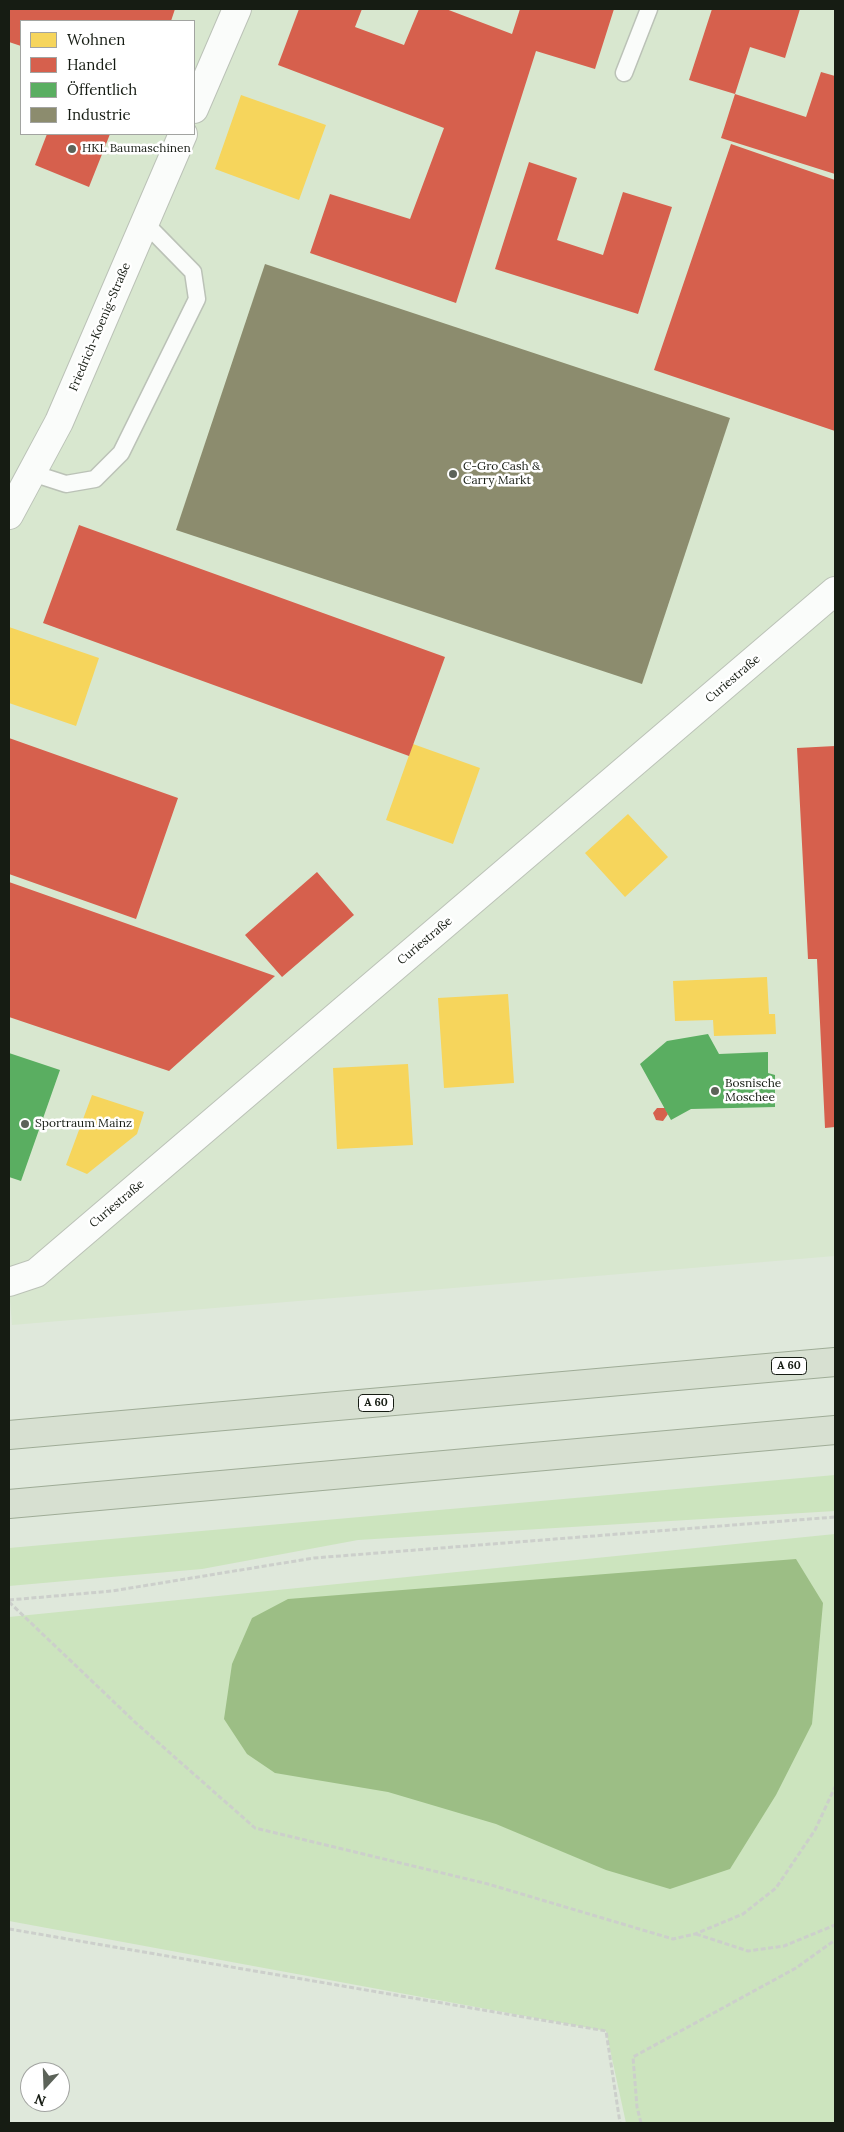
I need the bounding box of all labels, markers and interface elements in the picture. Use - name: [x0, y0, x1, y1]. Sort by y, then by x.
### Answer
- legend: [20, 20, 195, 135]
- text: Wohnen: [67, 30, 125, 49]
- text: Handel: [67, 55, 117, 74]
- text: Öffentlich: [67, 80, 137, 99]
- text: Industrie: [67, 105, 131, 124]
- place label: HKL Baumaschinen: [82, 142, 191, 156]
- marker: HKL Baumaschinen: [66, 143, 78, 155]
- street label: Friedrich-Koenig-Straße: [66, 261, 134, 393]
- place label: C-Gro Cash & Carry Markt: [463, 460, 540, 488]
- marker: C-Gro Cash & Carry Markt: [447, 468, 459, 480]
- street label: Curiestraße: [703, 652, 763, 706]
- street label: Curiestraße: [395, 914, 455, 968]
- place label: Bosnische Moschee: [725, 1077, 781, 1105]
- marker: Bosnische Moschee: [709, 1085, 721, 1097]
- place label: Sportraum Mainz: [35, 1117, 132, 1131]
- marker: Sportraum Mainz: [19, 1118, 31, 1130]
- street label: Curiestraße: [87, 1177, 147, 1231]
- road number: A 60: [772, 1358, 806, 1374]
- road number: A 60: [358, 1395, 394, 1412]
- north arrow: [20, 2062, 70, 2112]
- text: N: [32, 2090, 48, 2110]

